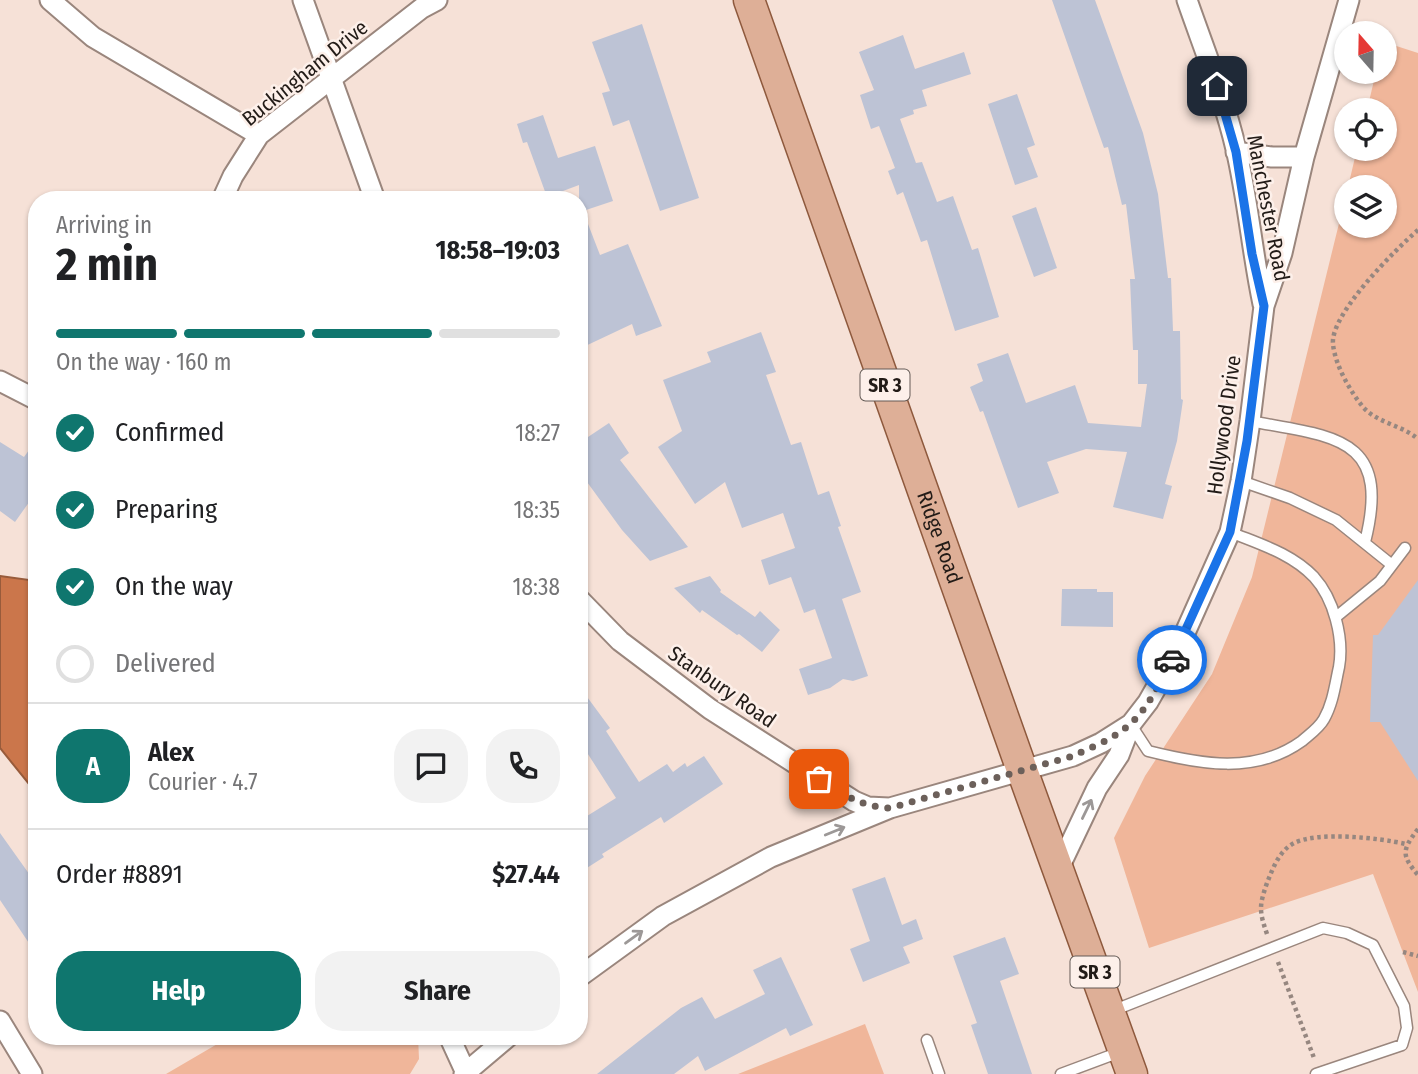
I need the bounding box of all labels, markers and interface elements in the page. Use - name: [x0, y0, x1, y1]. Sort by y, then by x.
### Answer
- street label: Buckingham Drive: [237, 14, 373, 132]
- north arrow: [1334, 21, 1396, 84]
- map controls: [1334, 21, 1397, 238]
- pin: [1187, 56, 1247, 116]
- icon: home: [1198, 67, 1236, 105]
- button: locate: [1334, 98, 1397, 161]
- street label: Manchester Road: [1241, 133, 1295, 283]
- button: layers: [1334, 175, 1397, 238]
- text: Arriving in: [56, 211, 152, 239]
- text: 18:58–19:03: [435, 235, 560, 266]
- text: 2 min: [56, 237, 158, 292]
- text: On the way · 160 m: [56, 348, 231, 376]
- street label: Hollywood Drive: [1201, 354, 1247, 496]
- road number: SR 3: [860, 370, 910, 400]
- icon: check: [56, 414, 94, 452]
- text: Confirmed: [115, 417, 225, 448]
- text: 18:27: [515, 419, 560, 447]
- street label: Ridge Road: [911, 487, 968, 587]
- icon: check: [56, 491, 94, 529]
- text: Preparing: [115, 494, 217, 525]
- text: 18:35: [514, 496, 560, 524]
- icon: check: [56, 568, 94, 606]
- text: On the way: [115, 571, 233, 602]
- text: 18:38: [513, 573, 560, 601]
- courier: [1137, 625, 1207, 695]
- street label: Stanbury Road: [663, 640, 781, 734]
- icon: car: [1153, 641, 1191, 679]
- text: Delivered: [115, 648, 216, 679]
- button: chat: [394, 729, 468, 803]
- button: phone: [486, 729, 560, 803]
- text: Alex: [148, 737, 194, 768]
- pin: [789, 749, 849, 809]
- text: A: [86, 751, 100, 782]
- icon: bag: [800, 760, 838, 798]
- text: Courier · 4.7: [148, 768, 258, 796]
- one-way arrow: [1081, 799, 1095, 820]
- one-way arrow: [824, 824, 845, 837]
- text: Order #8891: [56, 859, 183, 890]
- text: $27.44: [492, 859, 560, 890]
- one-way arrow: [624, 929, 643, 944]
- button: Help: [56, 951, 301, 1031]
- button: Share: [315, 951, 560, 1031]
- road number: SR 3: [1070, 956, 1120, 988]

